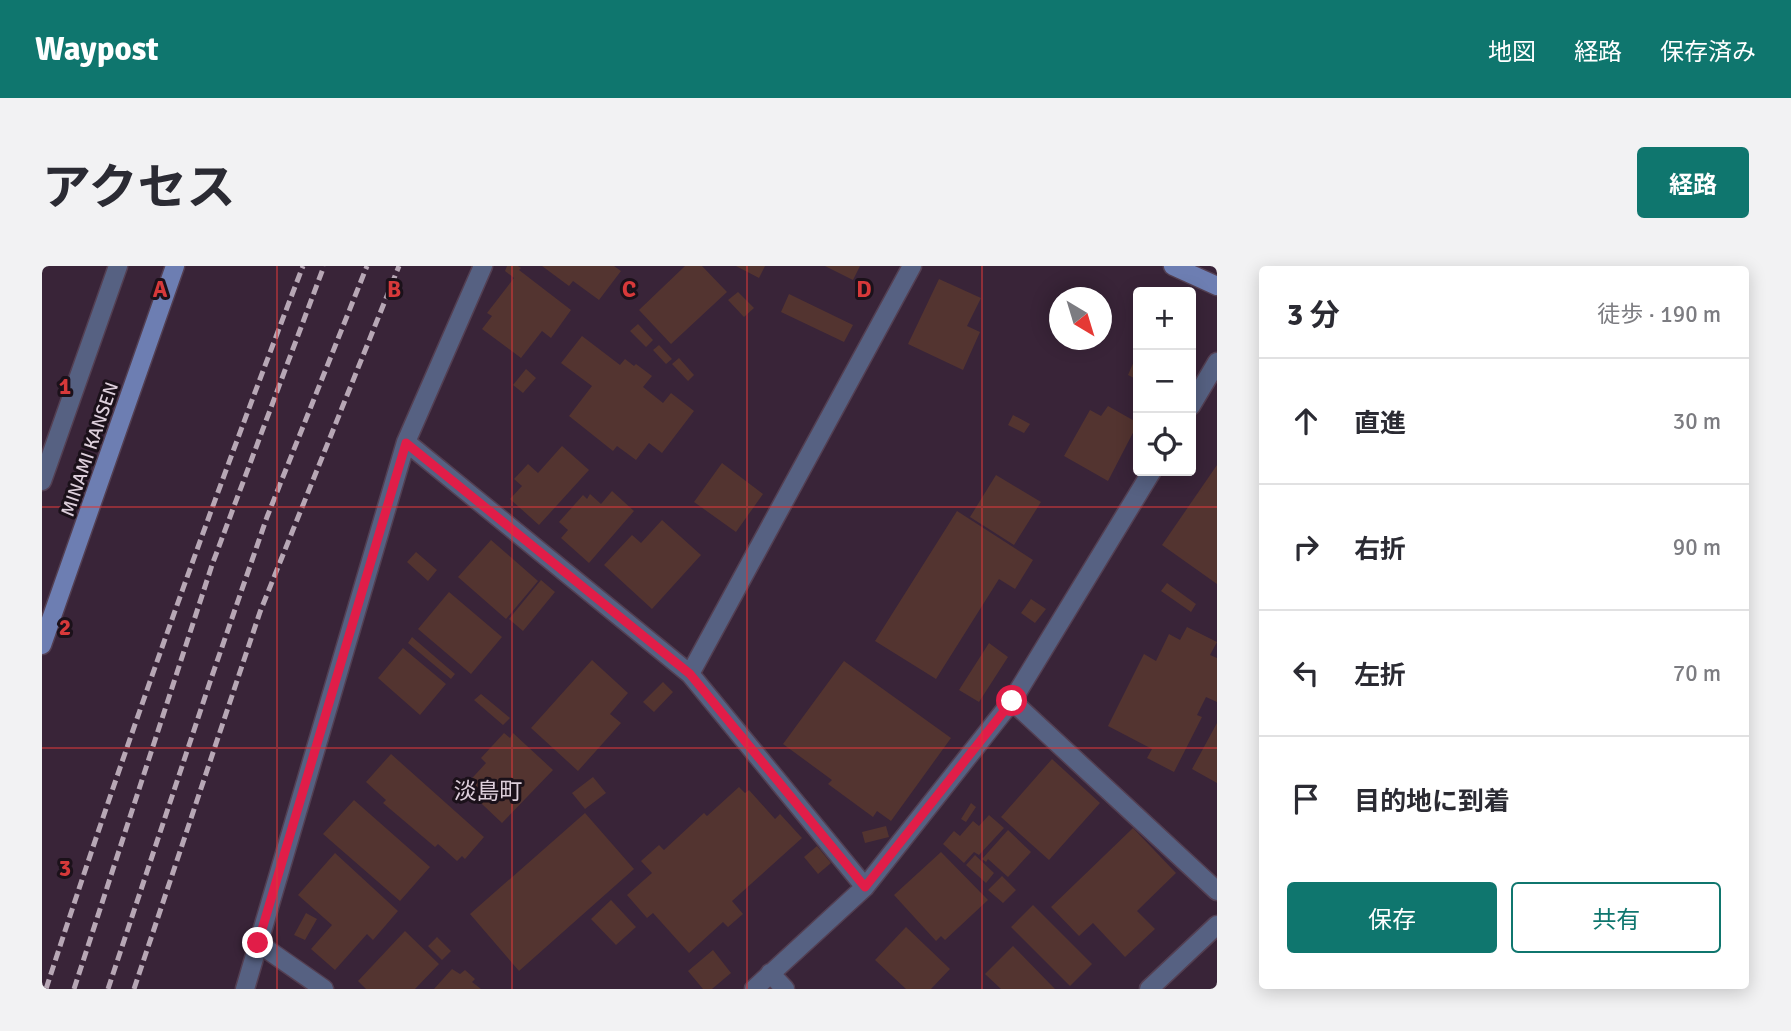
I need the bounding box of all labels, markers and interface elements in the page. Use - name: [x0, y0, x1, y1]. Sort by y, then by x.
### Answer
- text: Waypost: [35, 29, 159, 70]
- text: 地図: [1488, 37, 1536, 67]
- text: 経路: [1574, 37, 1622, 67]
- text: 保存済み: [1660, 37, 1756, 67]
- button: 経路: [1637, 147, 1749, 218]
- text: アクセス: [42, 158, 236, 218]
- text: A: [153, 275, 168, 304]
- text: B: [387, 275, 401, 304]
- text: C: [622, 275, 636, 304]
- text: D: [856, 275, 872, 304]
- north arrow: [1049, 287, 1112, 350]
- map controls: [1133, 287, 1196, 476]
- button: +: [1133, 287, 1196, 350]
- text: 3 分: [1287, 297, 1340, 334]
- text: 徒歩 · 190 m: [1597, 300, 1721, 329]
- button: −: [1133, 350, 1196, 413]
- text: 1: [59, 372, 71, 401]
- street label: MINAMI KANSEN: [56, 379, 124, 520]
- icon: ahead: [1287, 402, 1325, 440]
- text: 30 m: [1673, 407, 1721, 436]
- text: 直進: [1354, 408, 1406, 440]
- button: locate: [1133, 413, 1196, 476]
- icon: right: [1287, 528, 1325, 566]
- text: 90 m: [1673, 533, 1721, 562]
- text: 右折: [1354, 534, 1406, 566]
- text: 2: [59, 613, 71, 642]
- icon: left: [1287, 654, 1325, 692]
- text: 70 m: [1673, 659, 1721, 688]
- text: 左折: [1354, 660, 1406, 692]
- route start: [996, 685, 1027, 716]
- district label: 淡島町: [454, 777, 523, 806]
- icon: arrive: [1287, 780, 1325, 818]
- text: 目的地に到着: [1354, 786, 1510, 818]
- text: 3: [59, 854, 71, 883]
- button: 保存: [1287, 882, 1497, 953]
- button: 共有: [1511, 882, 1721, 953]
- route end: [242, 927, 273, 958]

